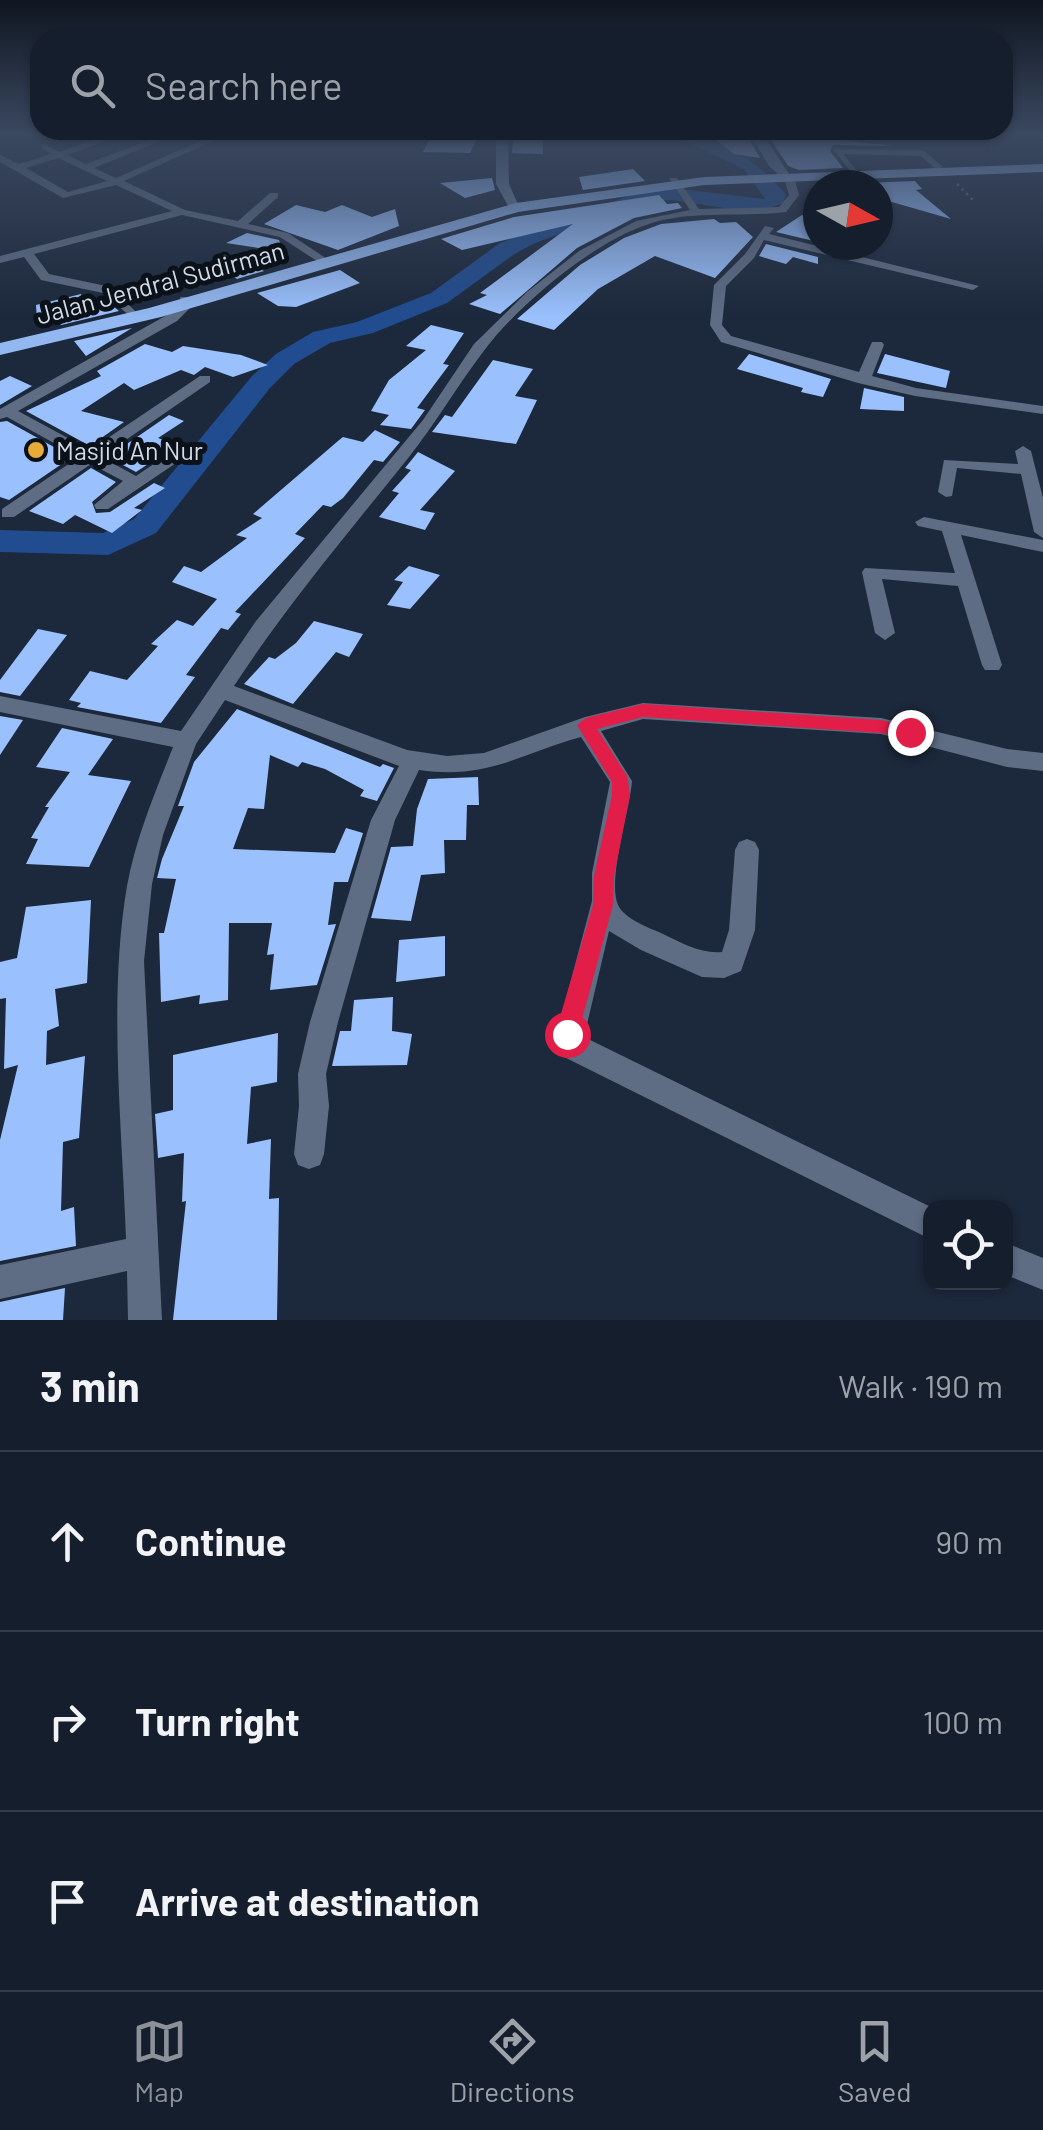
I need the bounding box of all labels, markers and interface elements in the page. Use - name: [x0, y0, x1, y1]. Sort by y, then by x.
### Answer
- search box: [30, 30, 1013, 140]
- icon: search: [65, 58, 120, 113]
- text: Search here: [145, 62, 343, 108]
- north arrow: [803, 170, 893, 260]
- street label: Jalan Jendral Sudirman: [33, 234, 287, 330]
- place label: Masjid An Nur: [56, 435, 203, 465]
- marker: Masjid An Nur: [25, 439, 47, 461]
- route end: [888, 710, 934, 756]
- route start: [545, 1012, 591, 1058]
- map controls: [923, 1200, 1013, 1290]
- button: locate: [923, 1200, 1013, 1290]
- text: 3 min: [40, 1360, 140, 1410]
- text: Walk · 190 m: [838, 1366, 1003, 1404]
- icon: ahead: [40, 1514, 95, 1569]
- text: Continue: [135, 1518, 286, 1564]
- text: 90 m: [935, 1522, 1003, 1560]
- icon: right: [40, 1694, 95, 1749]
- text: Turn right: [135, 1698, 300, 1744]
- text: 100 m: [923, 1702, 1003, 1740]
- icon: arrive: [40, 1874, 95, 1929]
- text: Arrive at destination: [135, 1878, 480, 1924]
- tab: Map: [132, 2014, 187, 2108]
- tab: Directions: [450, 2014, 575, 2108]
- tab: Saved: [838, 2014, 911, 2108]

